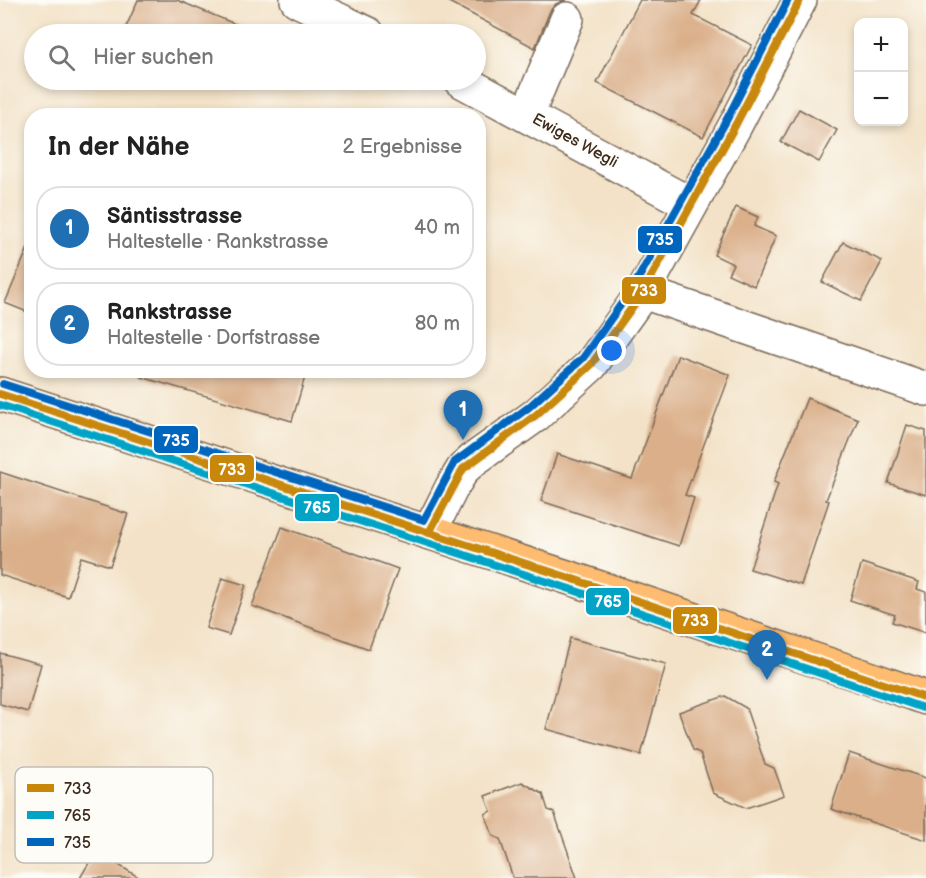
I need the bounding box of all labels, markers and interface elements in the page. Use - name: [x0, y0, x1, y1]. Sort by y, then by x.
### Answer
- map controls: [854, 18, 908, 126]
- button: +: [854, 18, 908, 72]
- search box: [24, 24, 486, 90]
- icon: search: [45, 41, 78, 74]
- text: Hier suchen: [93, 44, 214, 71]
- button: −: [854, 72, 908, 126]
- street label: Ewiges Wegli: [529, 110, 621, 172]
- text: In der Nähe: [48, 132, 190, 163]
- text: 2 Ergebnisse: [342, 135, 462, 159]
- text: Säntisstrasse: [107, 203, 242, 230]
- text: 1: [65, 216, 74, 240]
- text: 40 m: [414, 216, 460, 240]
- line badge: 735: [637, 225, 683, 254]
- text: Haltestelle · Rankstrasse: [107, 230, 328, 254]
- text: 735: [646, 231, 674, 250]
- line badge: 733: [621, 276, 667, 305]
- text: 733: [630, 282, 658, 301]
- text: Rankstrasse: [107, 299, 232, 326]
- text: 2: [64, 312, 75, 336]
- text: 80 m: [415, 312, 460, 336]
- text: Haltestelle · Dorfstrasse: [107, 326, 320, 350]
- your location: [597, 336, 626, 365]
- pin: 1: [444, 390, 482, 440]
- line badge: 735: [153, 425, 199, 454]
- text: 735: [162, 432, 190, 451]
- line badge: 733: [209, 454, 255, 483]
- text: 733: [218, 461, 246, 480]
- line badge: 765: [294, 493, 340, 522]
- text: 765: [303, 499, 331, 518]
- line badge: 765: [585, 587, 630, 616]
- text: 765: [594, 593, 622, 612]
- line badge: 733: [672, 606, 718, 635]
- text: 733: [681, 612, 709, 631]
- pin: 2: [748, 630, 786, 680]
- legend: [15, 767, 213, 863]
- text: 733: [64, 780, 92, 799]
- text: 765: [64, 807, 91, 826]
- text: 735: [64, 834, 91, 853]

